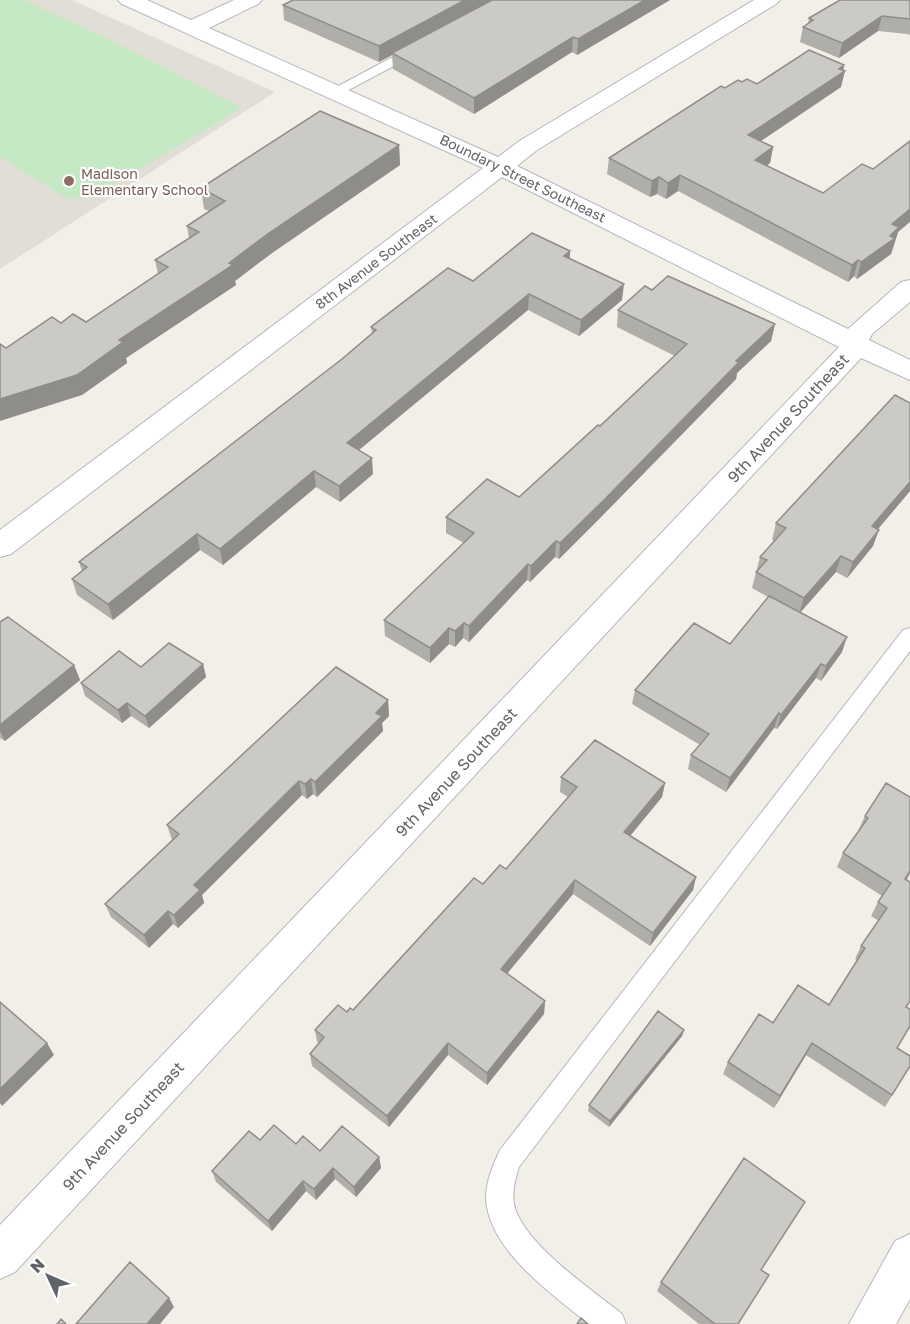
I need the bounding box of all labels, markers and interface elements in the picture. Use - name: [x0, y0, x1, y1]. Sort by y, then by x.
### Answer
- street label: Boundary Street Southeast: [437, 130, 609, 226]
- place label: Madison Elementary School: [81, 165, 208, 198]
- marker: Madison Elementary School: [62, 174, 76, 188]
- street label: 8th Avenue Southeast: [312, 210, 440, 312]
- street label: 9th Avenue Southeast: [723, 349, 853, 487]
- street label: 9th Avenue Southeast: [391, 703, 521, 841]
- street label: 9th Avenue Southeast: [58, 1057, 188, 1195]
- north arrow: [18, 1246, 78, 1306]
- text: N: [26, 1254, 49, 1277]

